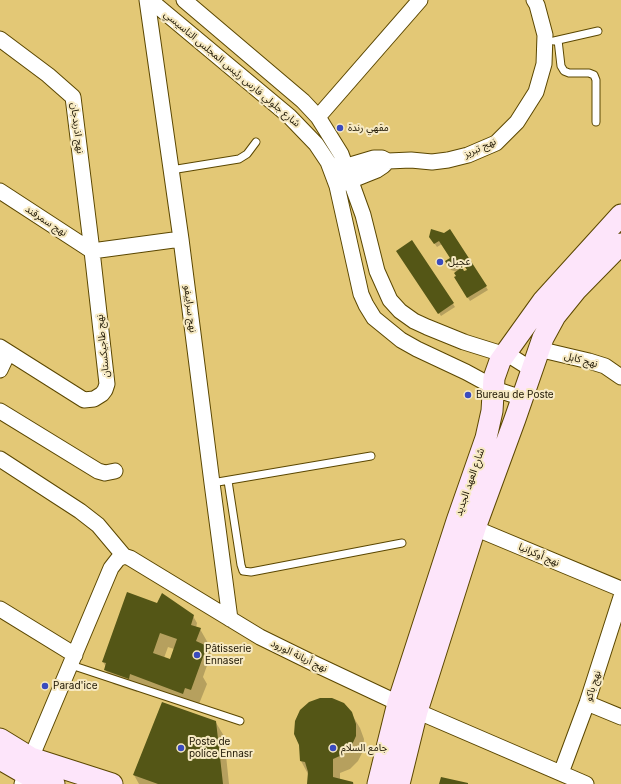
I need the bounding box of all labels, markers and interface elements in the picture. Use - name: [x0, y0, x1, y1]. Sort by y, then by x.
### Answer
- street label: شارع جلولي فارس رئيس المجلس التاسيسي: [161, 8, 303, 130]
- street label: نهج اذربدجان: [68, 102, 86, 154]
- place label: مقهي رندة: [348, 122, 389, 134]
- marker: مقهي رندة: [335, 123, 345, 133]
- street label: نهج تبريز: [462, 135, 498, 161]
- street label: نهج سمرقند: [23, 203, 69, 239]
- place label: عجيل: [448, 256, 470, 268]
- marker: عجيل: [435, 257, 445, 267]
- street label: نهج سراييفو: [181, 285, 199, 333]
- street label: نهج طاجيكستان: [94, 314, 112, 378]
- street label: نهج كابل: [563, 350, 599, 370]
- place label: Bureau de Poste: [476, 389, 554, 401]
- marker: Bureau de Poste: [463, 390, 473, 400]
- street label: شارع العهد الجديد: [453, 447, 487, 517]
- street label: نهج أوكرانيا: [517, 541, 561, 569]
- street label: نهج أريانة الورود: [269, 637, 329, 675]
- place label: Pâtisserie Ennaser: [205, 643, 251, 666]
- marker: Pâtisserie Ennaser: [192, 650, 202, 660]
- street label: نهج باكو: [582, 669, 604, 703]
- place label: Parad'ice: [53, 680, 97, 692]
- marker: Parad'ice: [40, 681, 50, 691]
- place label: Poste de police Ennasr: [189, 736, 253, 760]
- place label: جامع السلام: [341, 742, 387, 754]
- marker: Poste de police Ennasr: [176, 743, 186, 753]
- marker: جامع السلام: [328, 743, 338, 753]

